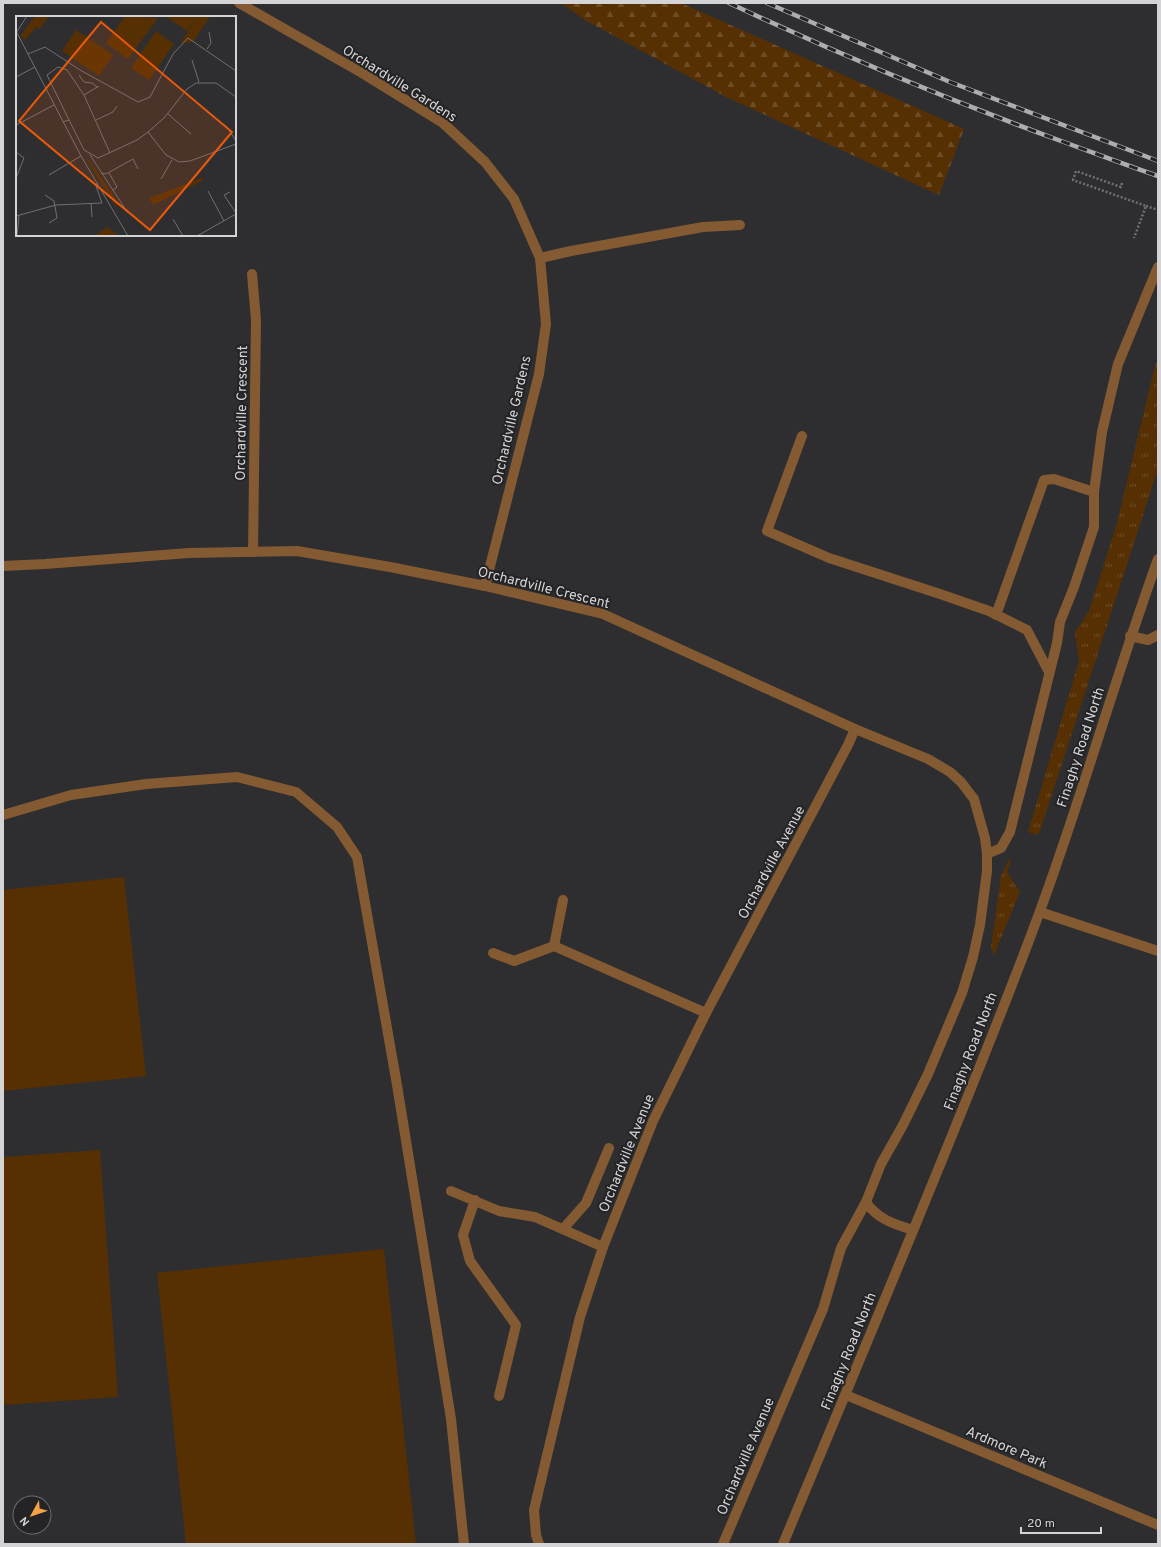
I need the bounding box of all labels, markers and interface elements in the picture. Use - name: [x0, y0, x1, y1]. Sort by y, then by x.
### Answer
- inset map: [16, 16, 236, 236]
- street label: Orchardville Gardens: [339, 42, 460, 126]
- street label: Orchardville Crescent: [233, 345, 252, 481]
- street label: Orchardville Gardens: [489, 354, 536, 487]
- street label: Orchardville Crescent: [476, 564, 611, 613]
- street label: Finaghy Road North: [1054, 685, 1109, 810]
- street label: Orchardville Avenue: [735, 803, 809, 922]
- street label: Finaghy Road North: [941, 990, 1002, 1113]
- street label: Orchardville Avenue: [596, 1092, 659, 1215]
- street label: Finaghy Road North: [818, 1290, 881, 1413]
- street label: Orchardville Avenue: [714, 1395, 779, 1518]
- street label: Ardmore Park: [963, 1424, 1050, 1473]
- north arrow: [12, 1495, 52, 1535]
- scale bar: [1021, 1509, 1101, 1535]
- text: N: [17, 1513, 33, 1528]
- text: 20 m: [1027, 1516, 1055, 1532]

